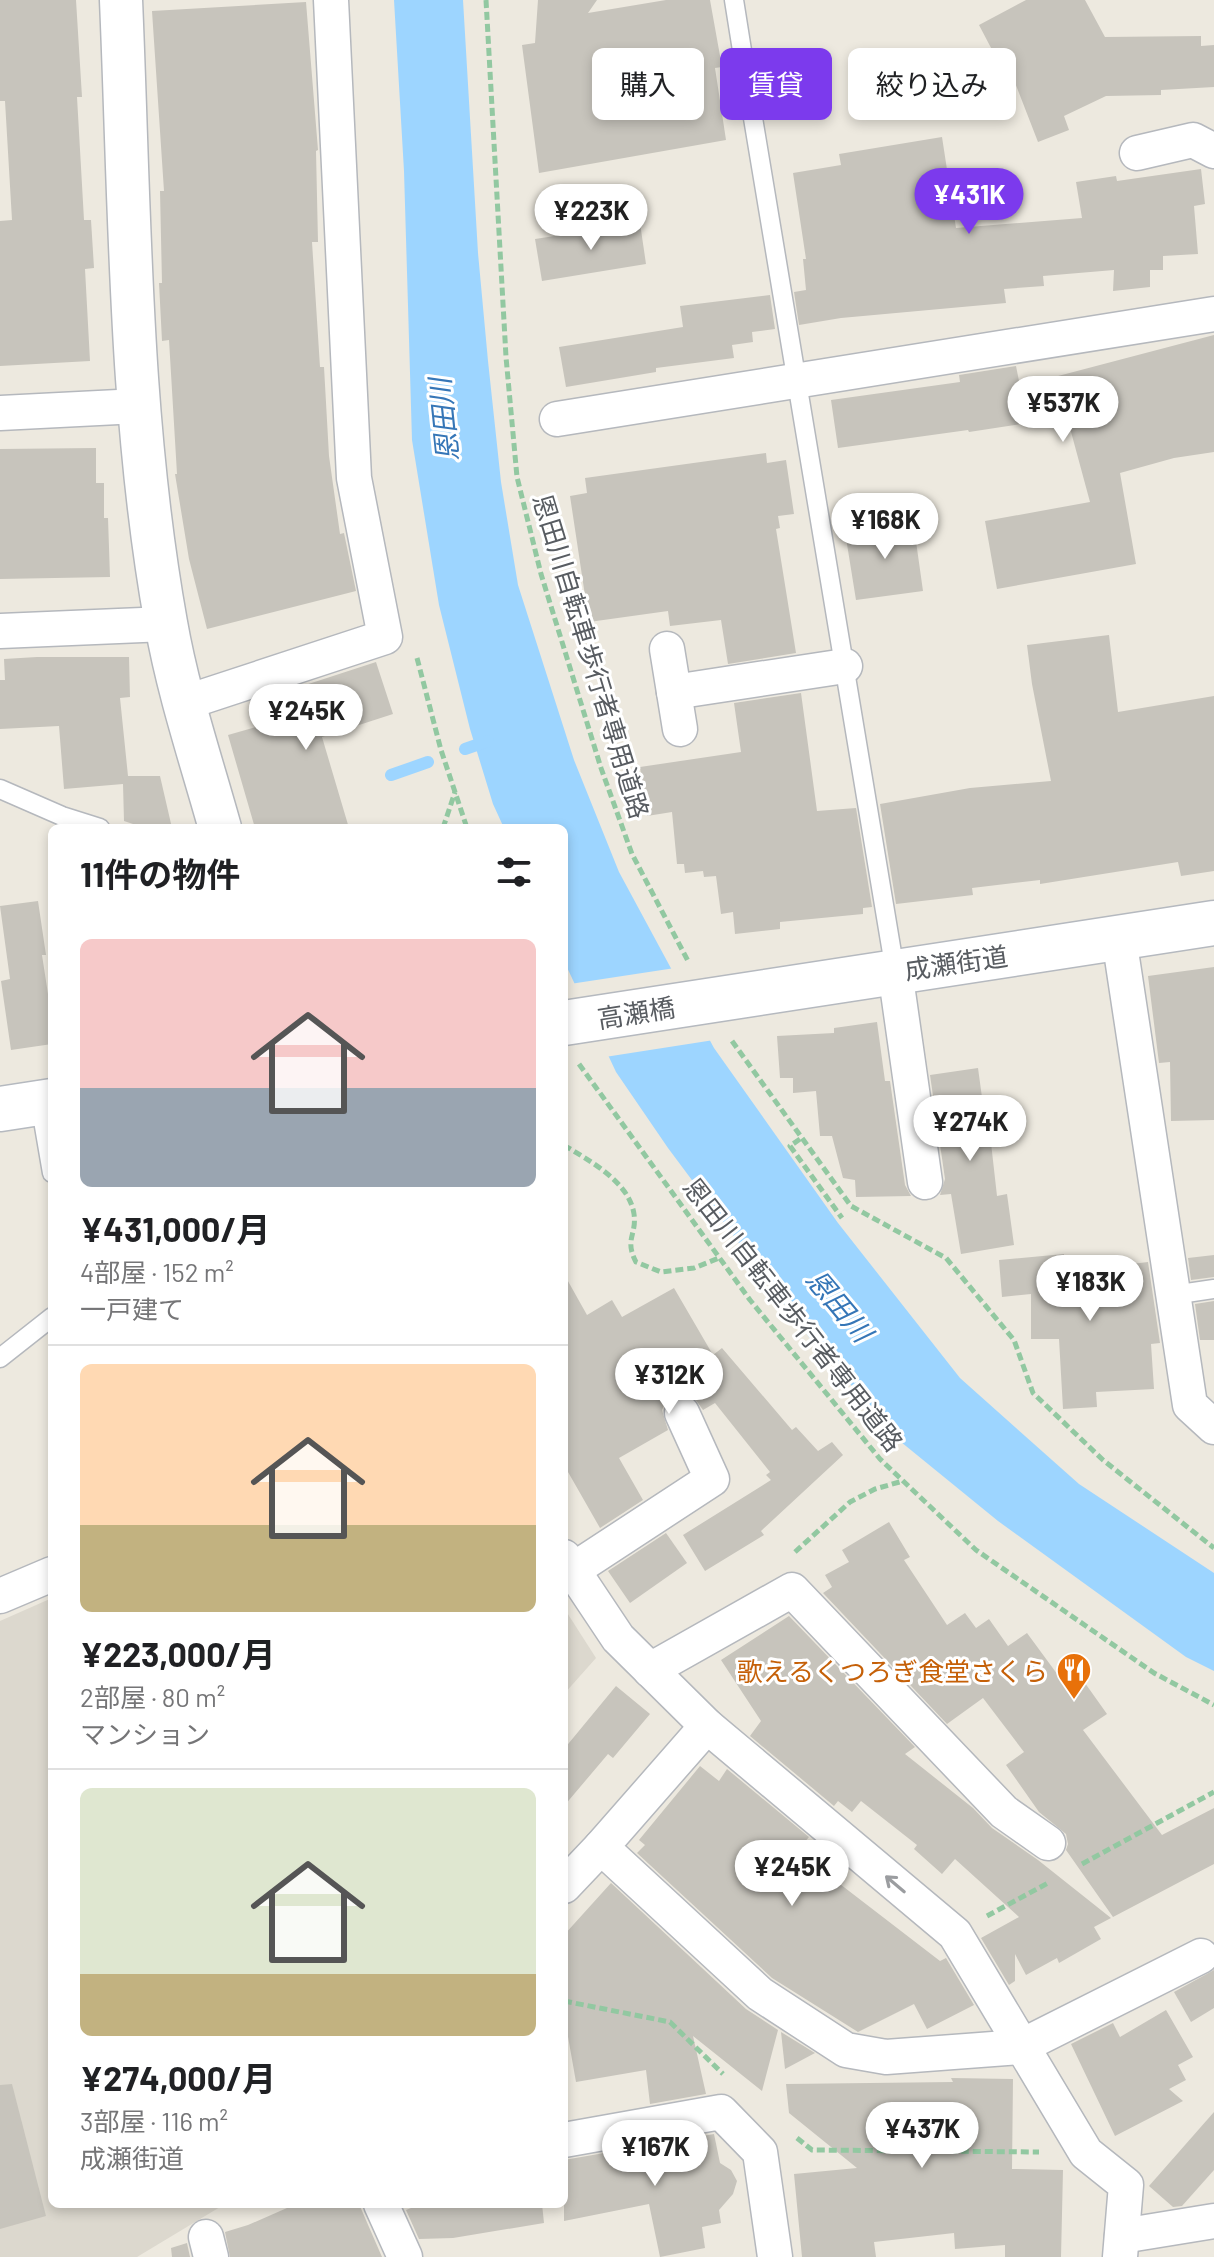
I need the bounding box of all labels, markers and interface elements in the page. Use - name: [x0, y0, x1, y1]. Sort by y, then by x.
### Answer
- chip: 購入: [592, 48, 704, 120]
- chip: 賃貸: [720, 48, 832, 120]
- chip: 絞り込み: [848, 48, 1016, 120]
- pin: ¥431K: [913, 168, 1025, 236]
- text: ¥431K: [932, 178, 1006, 209]
- pin: ¥223K: [535, 184, 647, 252]
- text: ¥223K: [553, 194, 629, 225]
- water label: 恩田川: [421, 373, 464, 464]
- pin: ¥537K: [1007, 376, 1119, 444]
- text: ¥537K: [1025, 386, 1101, 417]
- street label: 恩田川自転車歩行者専用道路: [528, 490, 656, 822]
- pin: ¥168K: [829, 493, 941, 561]
- text: ¥168K: [849, 503, 921, 534]
- pin: ¥245K: [250, 684, 362, 752]
- text: ¥245K: [267, 694, 345, 725]
- icon: filters: [492, 850, 536, 894]
- text: 11件の物件: [80, 853, 240, 894]
- street label: 成瀬街道: [902, 939, 1010, 985]
- icon: home: [236, 991, 380, 1135]
- street label: 高瀬橋: [595, 991, 677, 1033]
- pin: ¥274K: [914, 1095, 1026, 1163]
- text: ¥274K: [931, 1105, 1009, 1136]
- street label: 恩田川自転車歩行者専用道路: [678, 1171, 910, 1457]
- text: ¥431,000/月: [80, 1208, 271, 1249]
- pin: ¥183K: [1034, 1255, 1146, 1323]
- text: 4部屋 · 152 m²: [80, 1256, 234, 1287]
- water label: 恩田川: [800, 1262, 882, 1350]
- text: ¥183K: [1054, 1265, 1126, 1296]
- text: 一戸建て: [80, 1293, 184, 1324]
- pin: ¥312K: [613, 1348, 725, 1416]
- text: ¥312K: [633, 1358, 705, 1389]
- icon: home: [236, 1416, 380, 1560]
- text: ¥223,000/月: [80, 1633, 276, 1674]
- restaurant icon: 歌えるくつろぎ食堂さくら: [1055, 1651, 1093, 1701]
- place label: 歌えるくつろぎ食堂さくら: [737, 1655, 1048, 1686]
- text: 2部屋 · 80 m²: [80, 1681, 225, 1712]
- text: マンション: [80, 1718, 210, 1749]
- icon: home: [236, 1840, 380, 1984]
- pin: ¥245K: [736, 1840, 848, 1908]
- text: ¥245K: [753, 1850, 831, 1881]
- one-way arrow: [885, 1875, 906, 1893]
- text: ¥274,000/月: [80, 2057, 276, 2098]
- pin: ¥437K: [866, 2102, 978, 2170]
- text: 3部屋 · 116 m²: [80, 2105, 228, 2136]
- text: ¥437K: [884, 2112, 960, 2143]
- pin: ¥167K: [599, 2120, 711, 2188]
- text: ¥167K: [620, 2130, 690, 2161]
- text: 成瀬街道: [80, 2142, 184, 2173]

